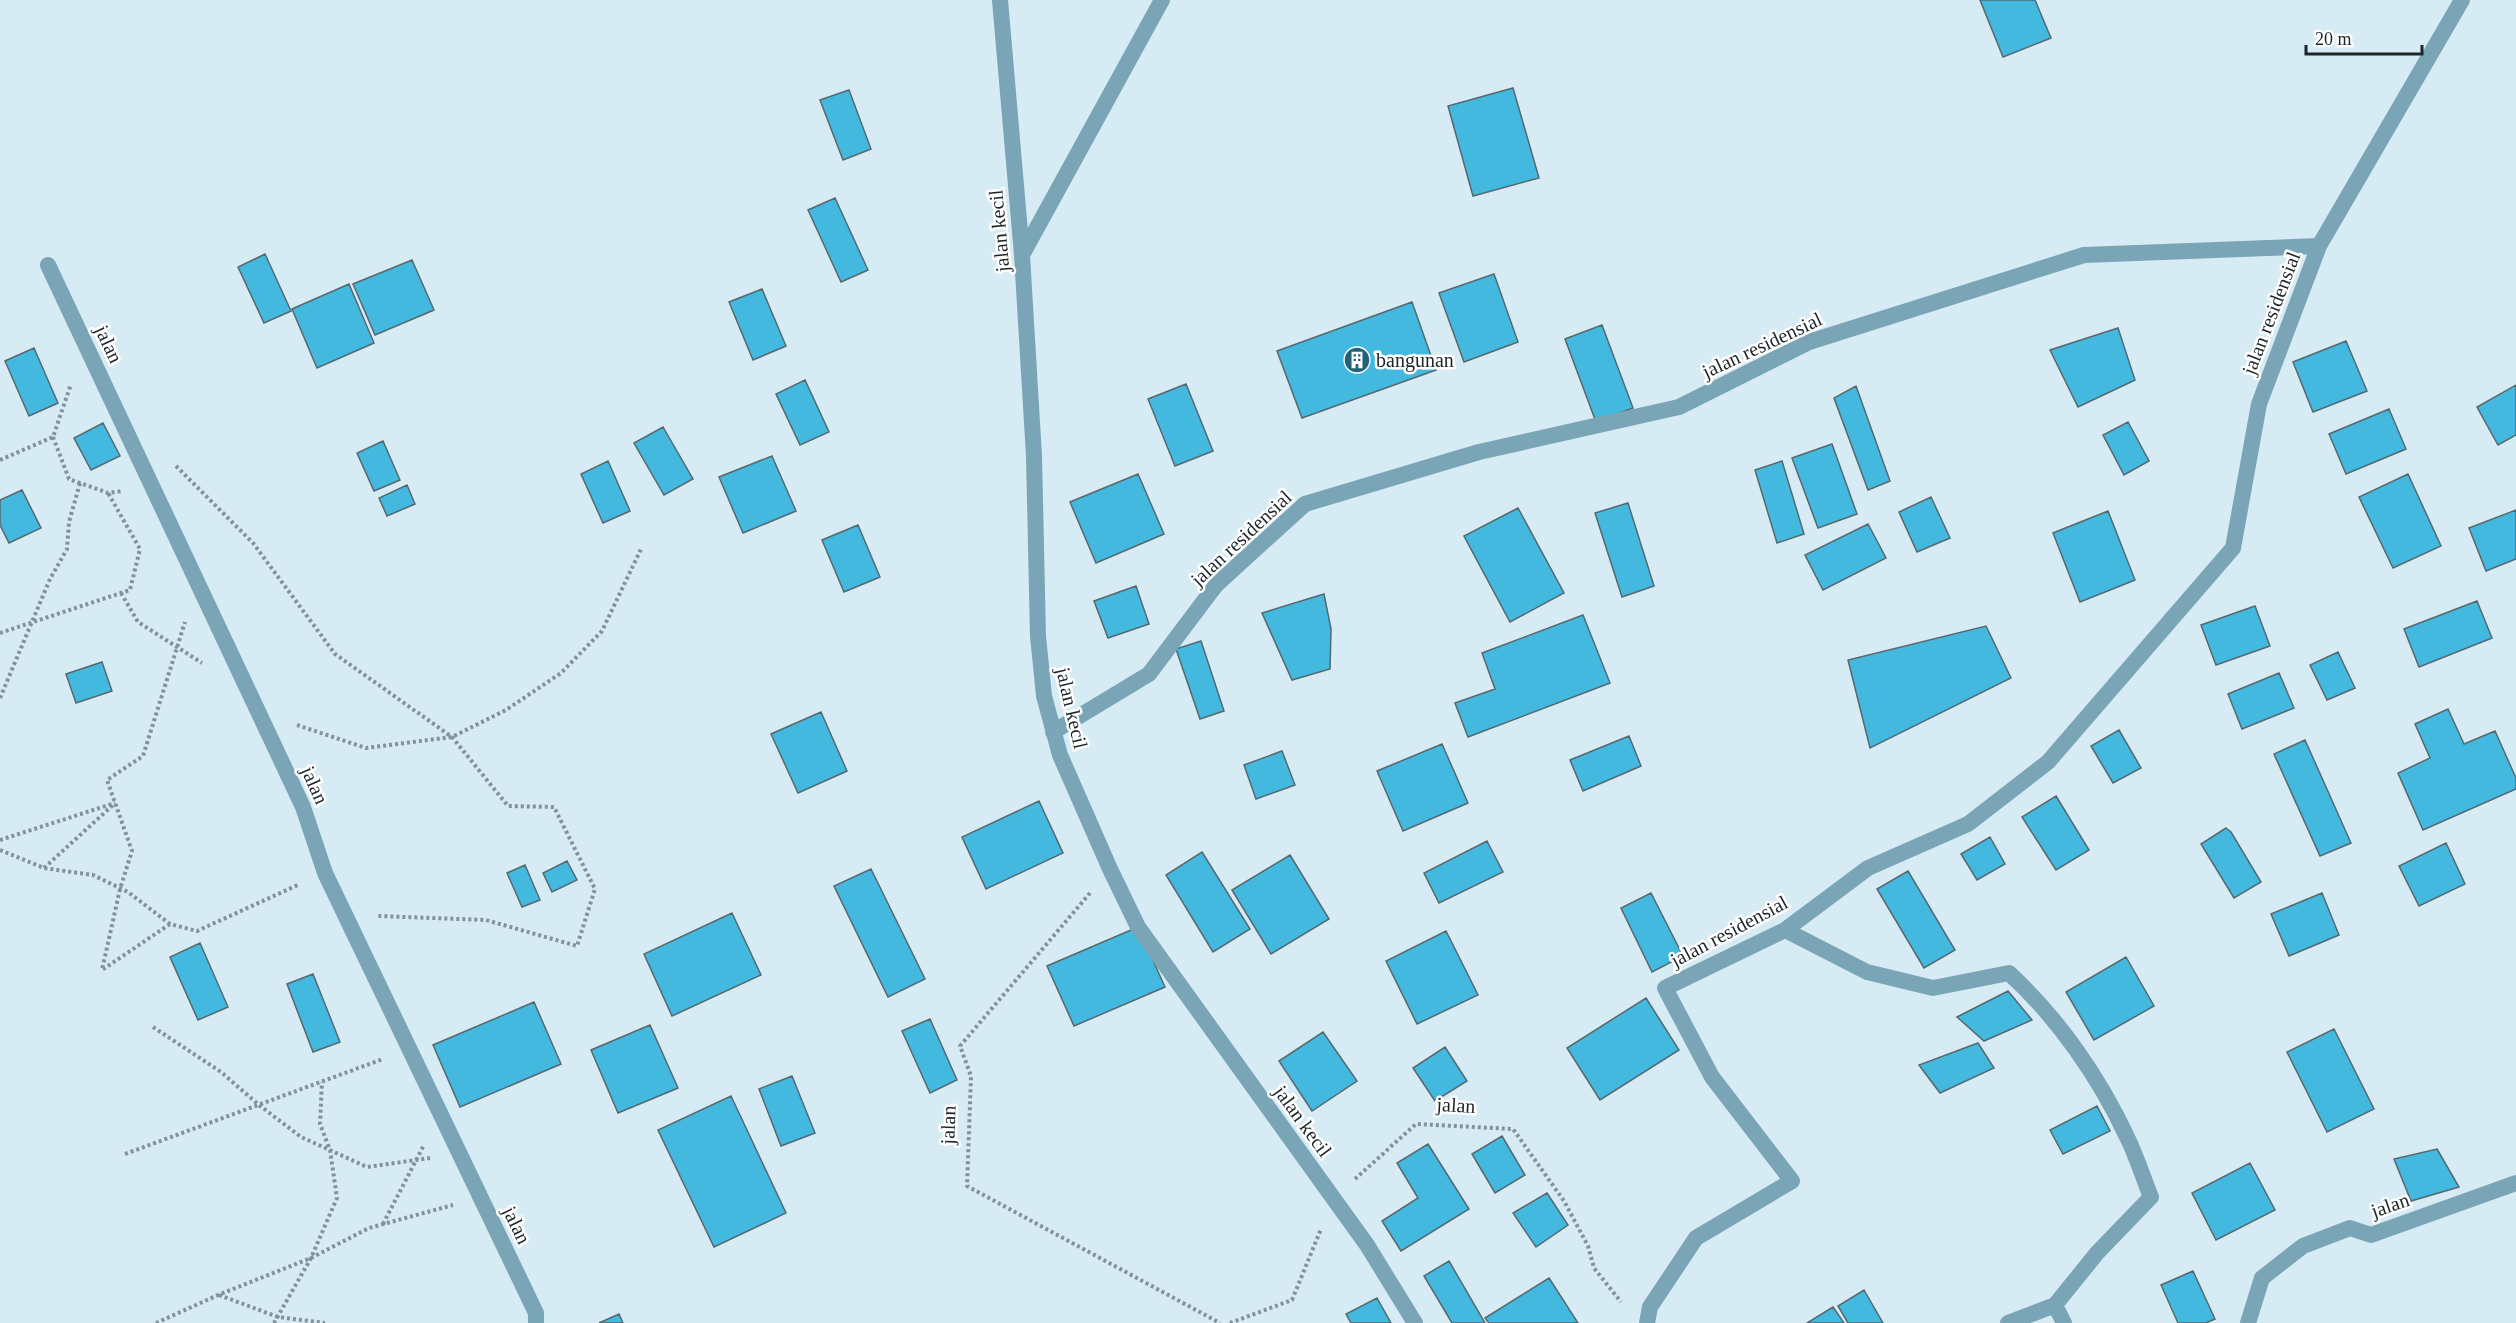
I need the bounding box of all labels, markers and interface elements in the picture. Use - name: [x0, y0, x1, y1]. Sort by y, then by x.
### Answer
- scale bar: [2306, 18, 2422, 56]
- text: 20 m: [2315, 29, 2352, 49]
- street label: jalan kecil: [984, 188, 1015, 274]
- street label: jalan residensial: [2237, 248, 2306, 379]
- street label: jalan residensial: [1698, 308, 1826, 384]
- street label: jalan: [89, 321, 127, 367]
- building icon: bangunan: [1342, 345, 1372, 375]
- place label: bangunan: [1376, 349, 1454, 372]
- street label: jalan residensial: [1185, 486, 1297, 592]
- street label: jalan kecil: [1051, 664, 1092, 751]
- street label: jalan: [296, 762, 333, 808]
- street label: jalan residensial: [1666, 891, 1792, 972]
- street label: jalan kecil: [1268, 1080, 1336, 1162]
- street label: jalan: [1435, 1093, 1476, 1118]
- street label: jalan: [936, 1105, 961, 1146]
- street label: jalan: [2367, 1188, 2412, 1223]
- street label: jalan: [497, 1202, 535, 1248]

